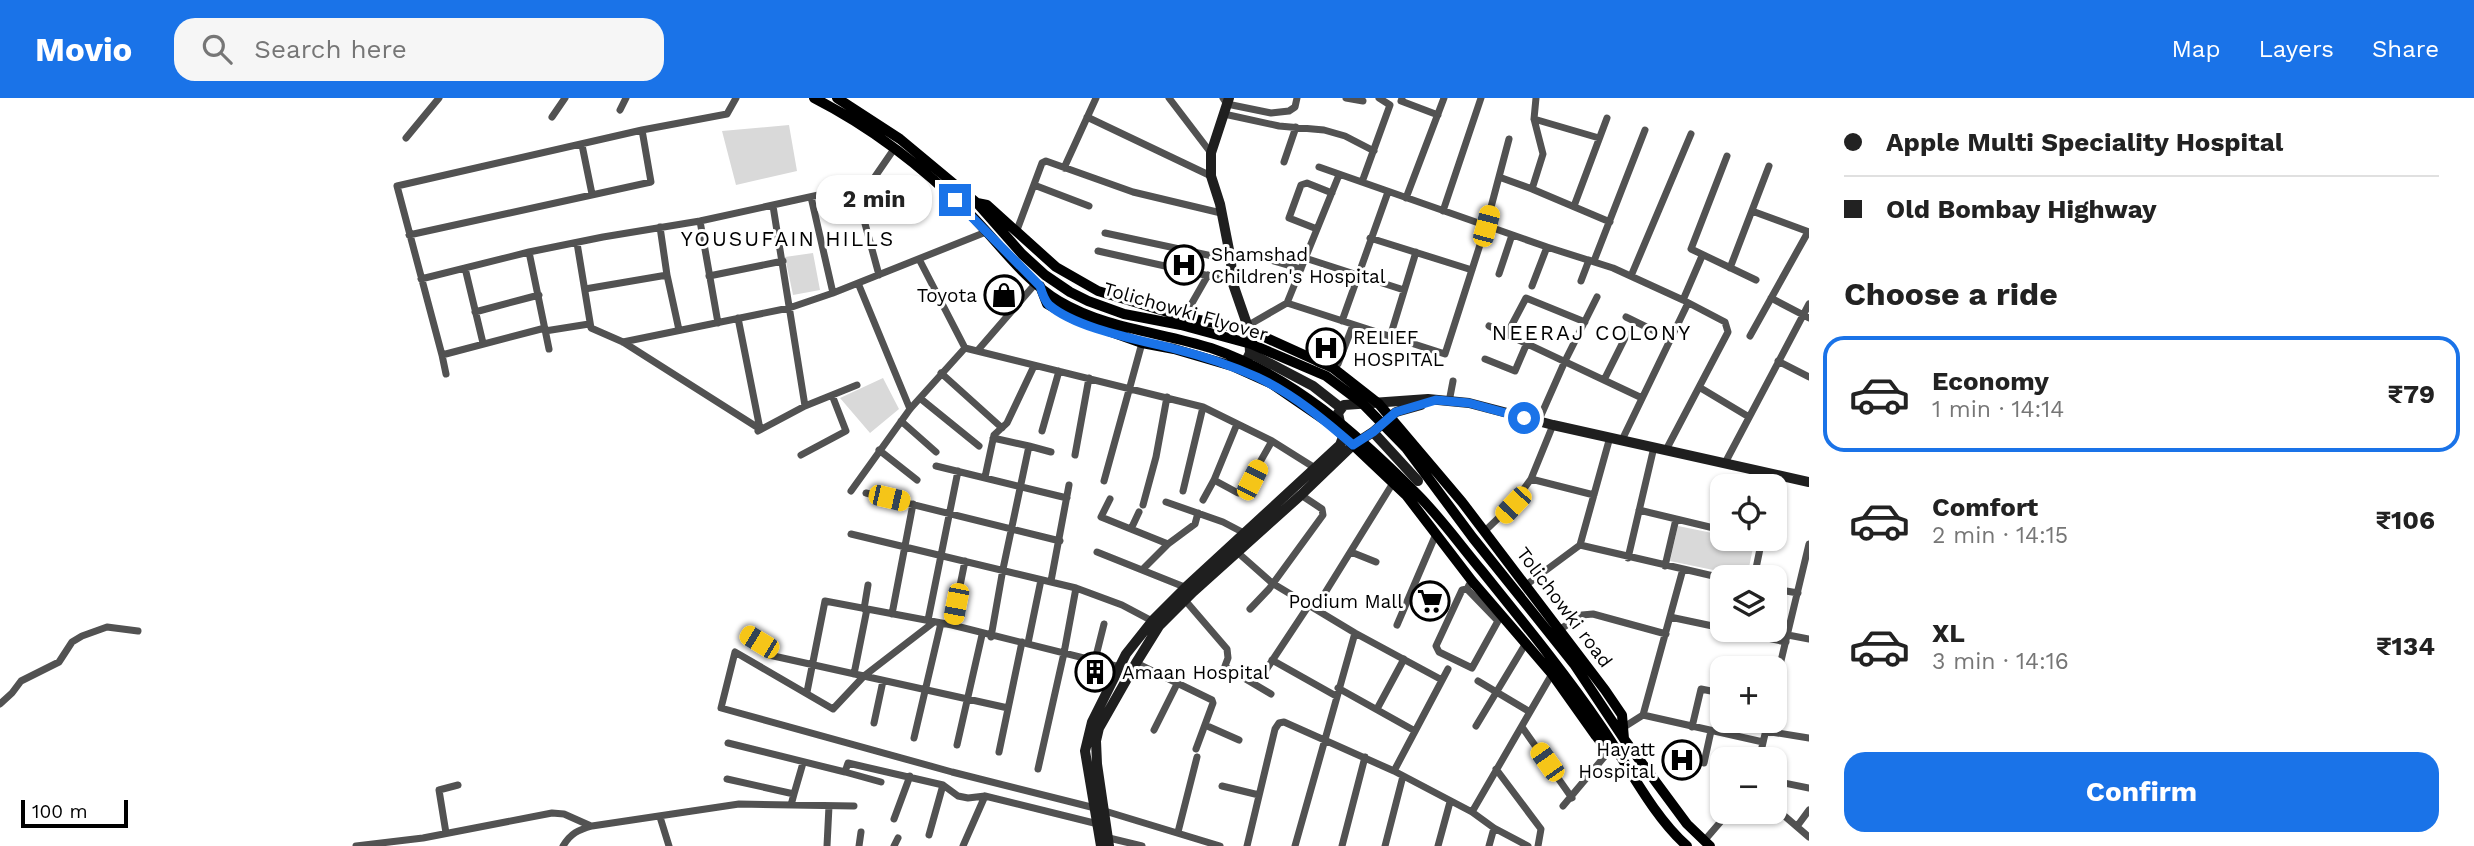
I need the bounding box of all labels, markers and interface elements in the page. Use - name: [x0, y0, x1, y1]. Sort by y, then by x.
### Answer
- search box: [174, 18, 664, 81]
- text: Movio: [35, 30, 132, 69]
- icon: search: [198, 30, 236, 68]
- text: Search here: [254, 34, 407, 64]
- text: Map: [2172, 35, 2220, 63]
- text: Layers: [2258, 35, 2334, 63]
- text: Share: [2372, 35, 2439, 63]
- text: Apple Multi Speciality Hospital: [1886, 127, 2283, 157]
- callout: 2 min: [815, 176, 930, 224]
- route end: [939, 184, 971, 216]
- text: 2 min: [843, 186, 905, 213]
- text: Old Bombay Highway: [1886, 194, 2157, 224]
- car: [1471, 203, 1502, 249]
- district label: YOUSUFAIN HILLS: [681, 226, 895, 251]
- place label: Shamshad Children's Hospital: [1211, 243, 1386, 288]
- hospital icon: Shamshad Children's Hospital: [1163, 244, 1205, 286]
- shop icon: Toyota: [983, 274, 1025, 316]
- text: Choose a ride: [1844, 275, 2058, 313]
- street label: Tolichowki Flyover: [1101, 277, 1271, 346]
- place label: Toyota: [917, 284, 977, 307]
- district label: NEERAJ COLONY: [1492, 320, 1692, 345]
- place label: RELIEF HOSPITAL: [1353, 326, 1444, 371]
- hospital icon: RELIEF HOSPITAL: [1305, 327, 1347, 369]
- icon: car: [1848, 363, 1911, 426]
- text: Economy: [1932, 366, 2049, 396]
- text: ₹79: [2388, 379, 2435, 409]
- text: 1 min · 14:14: [1932, 396, 2064, 423]
- route start: [1508, 402, 1540, 434]
- car: [1234, 457, 1271, 503]
- map controls: [1710, 474, 1787, 824]
- button: locate: [1710, 474, 1787, 551]
- car: [1491, 482, 1536, 528]
- car: [867, 483, 912, 513]
- icon: car: [1848, 489, 1911, 552]
- text: Comfort: [1932, 492, 2038, 522]
- text: ₹106: [2375, 505, 2435, 535]
- text: 2 min · 14:15: [1932, 522, 2068, 549]
- street label: Tolichowki road: [1512, 543, 1617, 672]
- button: layers: [1710, 565, 1787, 642]
- supermarket icon: Podium Mall: [1409, 580, 1451, 622]
- car: [942, 581, 971, 627]
- place label: Podium Mall: [1288, 590, 1403, 613]
- icon: car: [1848, 615, 1911, 678]
- text: XL: [1932, 618, 1965, 648]
- car: [736, 622, 783, 662]
- text: ₹134: [2376, 631, 2435, 661]
- text: 3 min · 14:16: [1932, 648, 2069, 675]
- building icon: Amaan Hospital: [1074, 651, 1116, 693]
- button: +: [1710, 656, 1787, 733]
- place label: Amaan Hospital: [1122, 661, 1269, 684]
- place label: Hayatt Hospital: [1578, 738, 1655, 783]
- car: [1527, 739, 1568, 785]
- hospital icon: Hayatt Hospital: [1661, 739, 1703, 781]
- button: −: [1710, 747, 1787, 824]
- button: Confirm: [1844, 752, 2439, 832]
- scale bar: [21, 797, 128, 829]
- text: 100 m: [32, 800, 88, 823]

